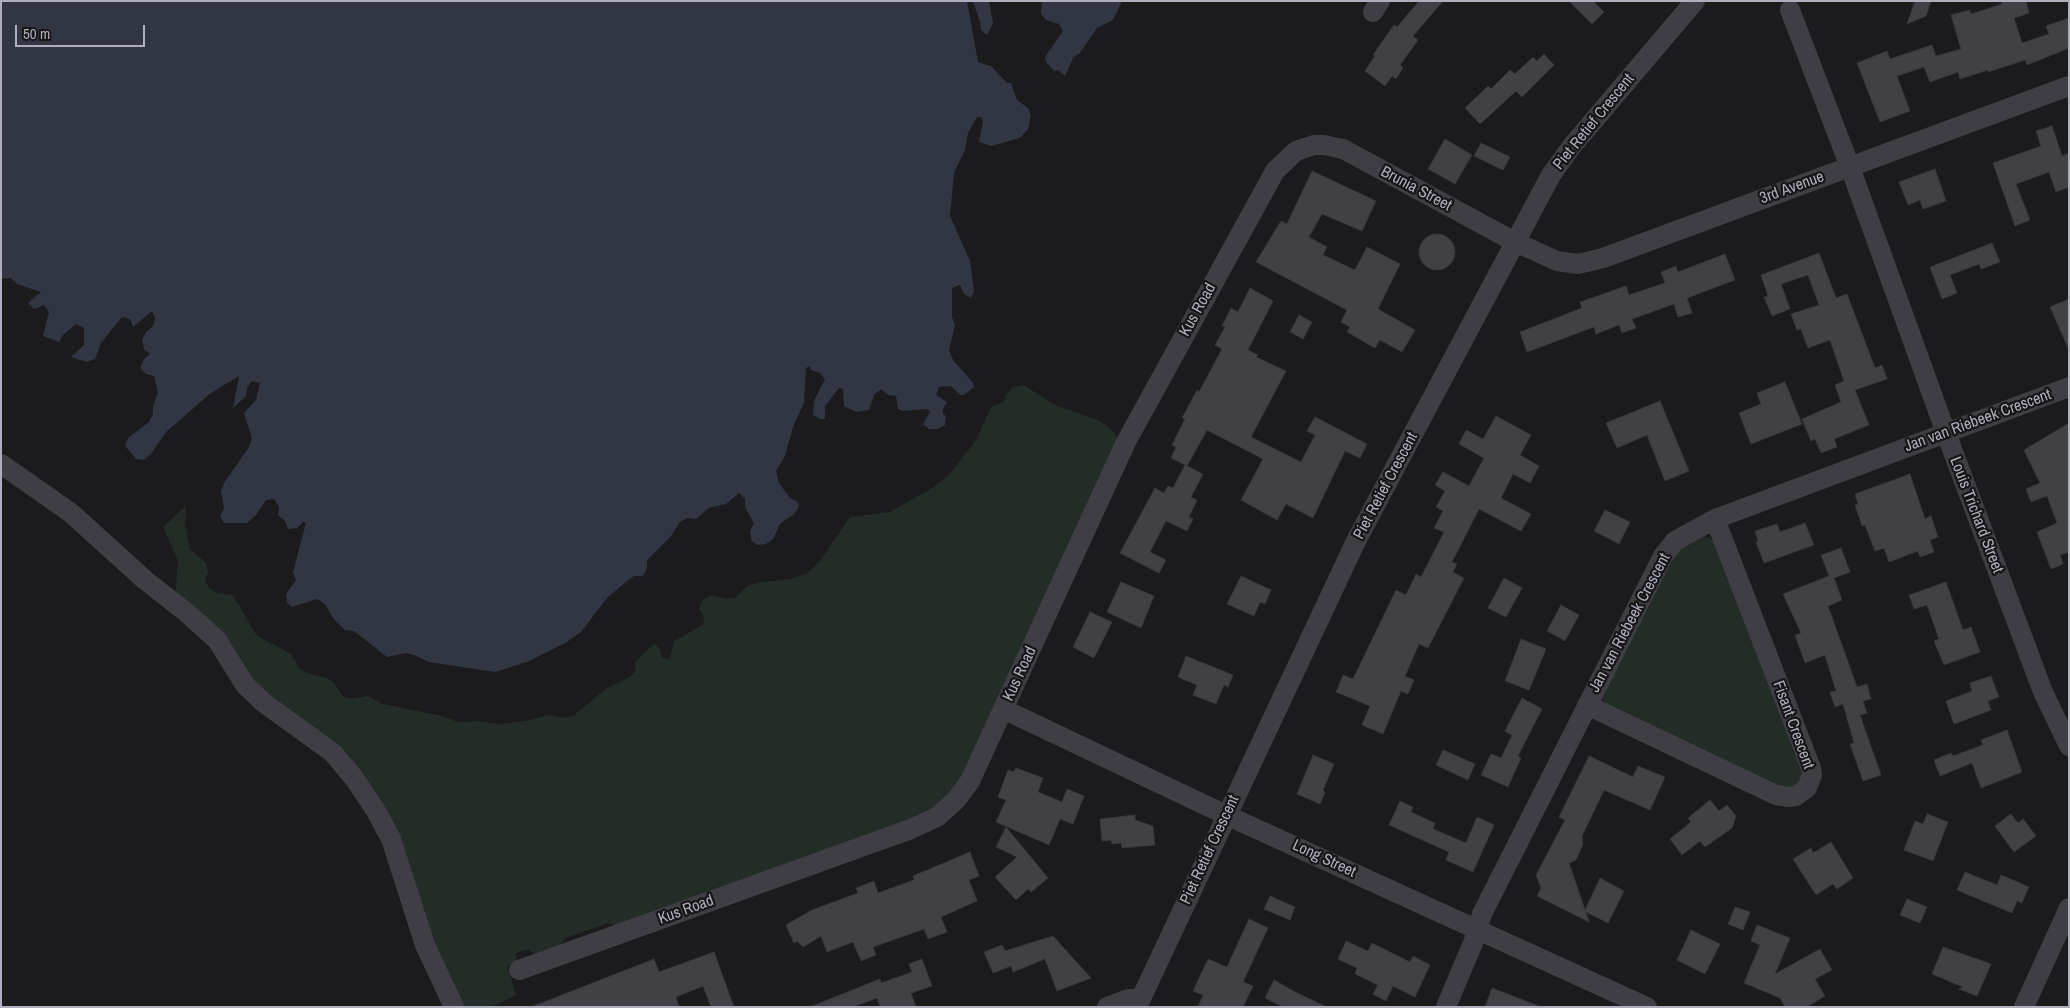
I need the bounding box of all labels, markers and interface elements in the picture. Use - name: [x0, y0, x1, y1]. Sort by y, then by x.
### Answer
- scale bar: [18, 15, 148, 47]
- text: 50 m: [23, 23, 50, 44]
- street label: Piet Retief Crescent: [1549, 70, 1639, 174]
- street label: Brunia Street: [1377, 162, 1455, 216]
- street label: 3rd Avenue: [1757, 168, 1827, 208]
- street label: Kus Road: [1176, 280, 1220, 340]
- street label: Jan van Riebeek Crescent: [1902, 386, 2054, 456]
- street label: Piet Retief Crescent: [1350, 429, 1422, 543]
- street label: Louis Trichard Street: [1945, 454, 2007, 576]
- street label: Jan van Riebeek Crescent: [1585, 550, 1675, 696]
- street label: Kus Road: [999, 644, 1041, 704]
- street label: Fisant Crescent: [1768, 678, 1818, 772]
- street label: Piet Retief Crescent: [1176, 792, 1244, 908]
- street label: Long Street: [1289, 836, 1359, 882]
- street label: Kus Road: [656, 891, 716, 929]

